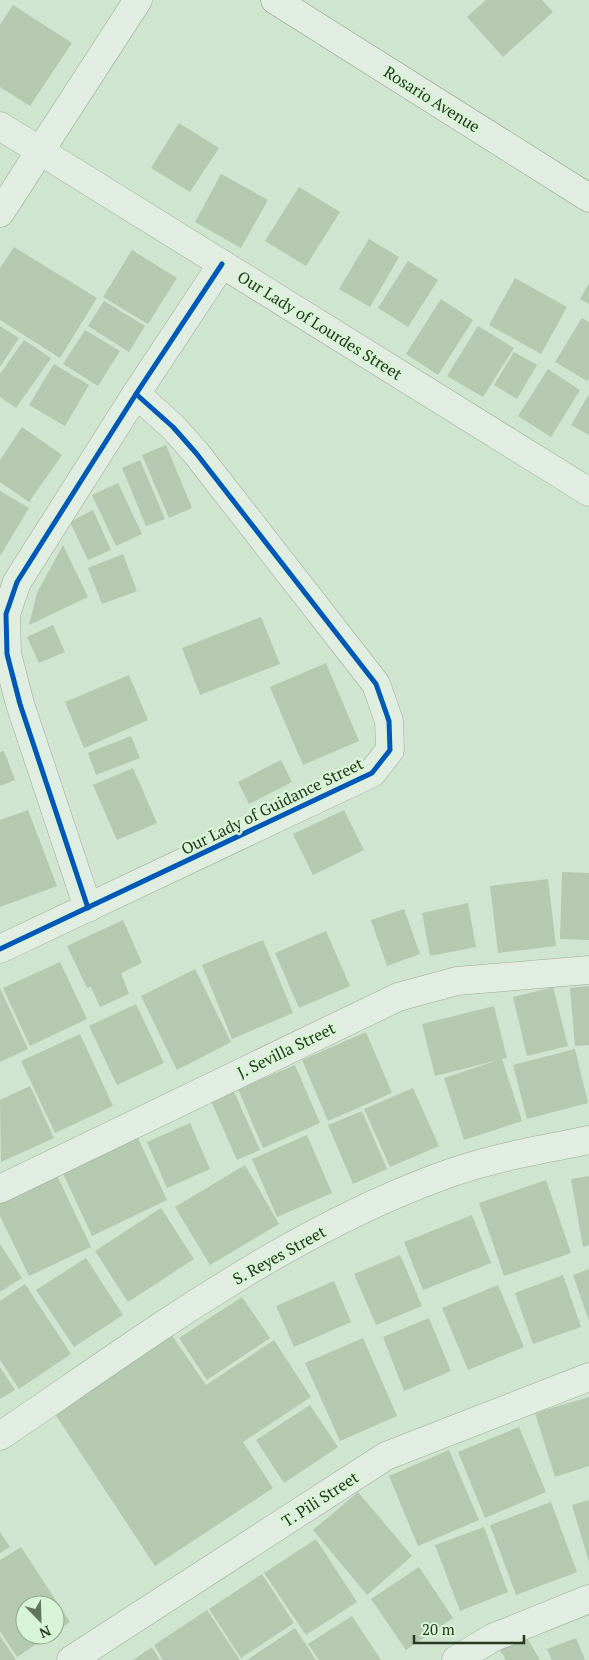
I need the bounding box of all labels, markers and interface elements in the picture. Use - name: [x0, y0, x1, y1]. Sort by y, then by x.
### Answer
- street label: Rosario Avenue: [380, 61, 484, 137]
- street label: Our Lady of Lourdes Street: [233, 265, 407, 385]
- street label: Our Lady of Guidance Street: [177, 752, 367, 860]
- street label: J. Sevilla Street: [233, 1017, 339, 1083]
- street label: S. Reyes Street: [229, 1220, 330, 1290]
- street label: T. Pili Street: [277, 1466, 363, 1532]
- north arrow: [15, 1595, 65, 1645]
- scale bar: [414, 1612, 524, 1644]
- text: 20 m: [422, 1619, 455, 1639]
- text: N: [36, 1622, 54, 1643]

